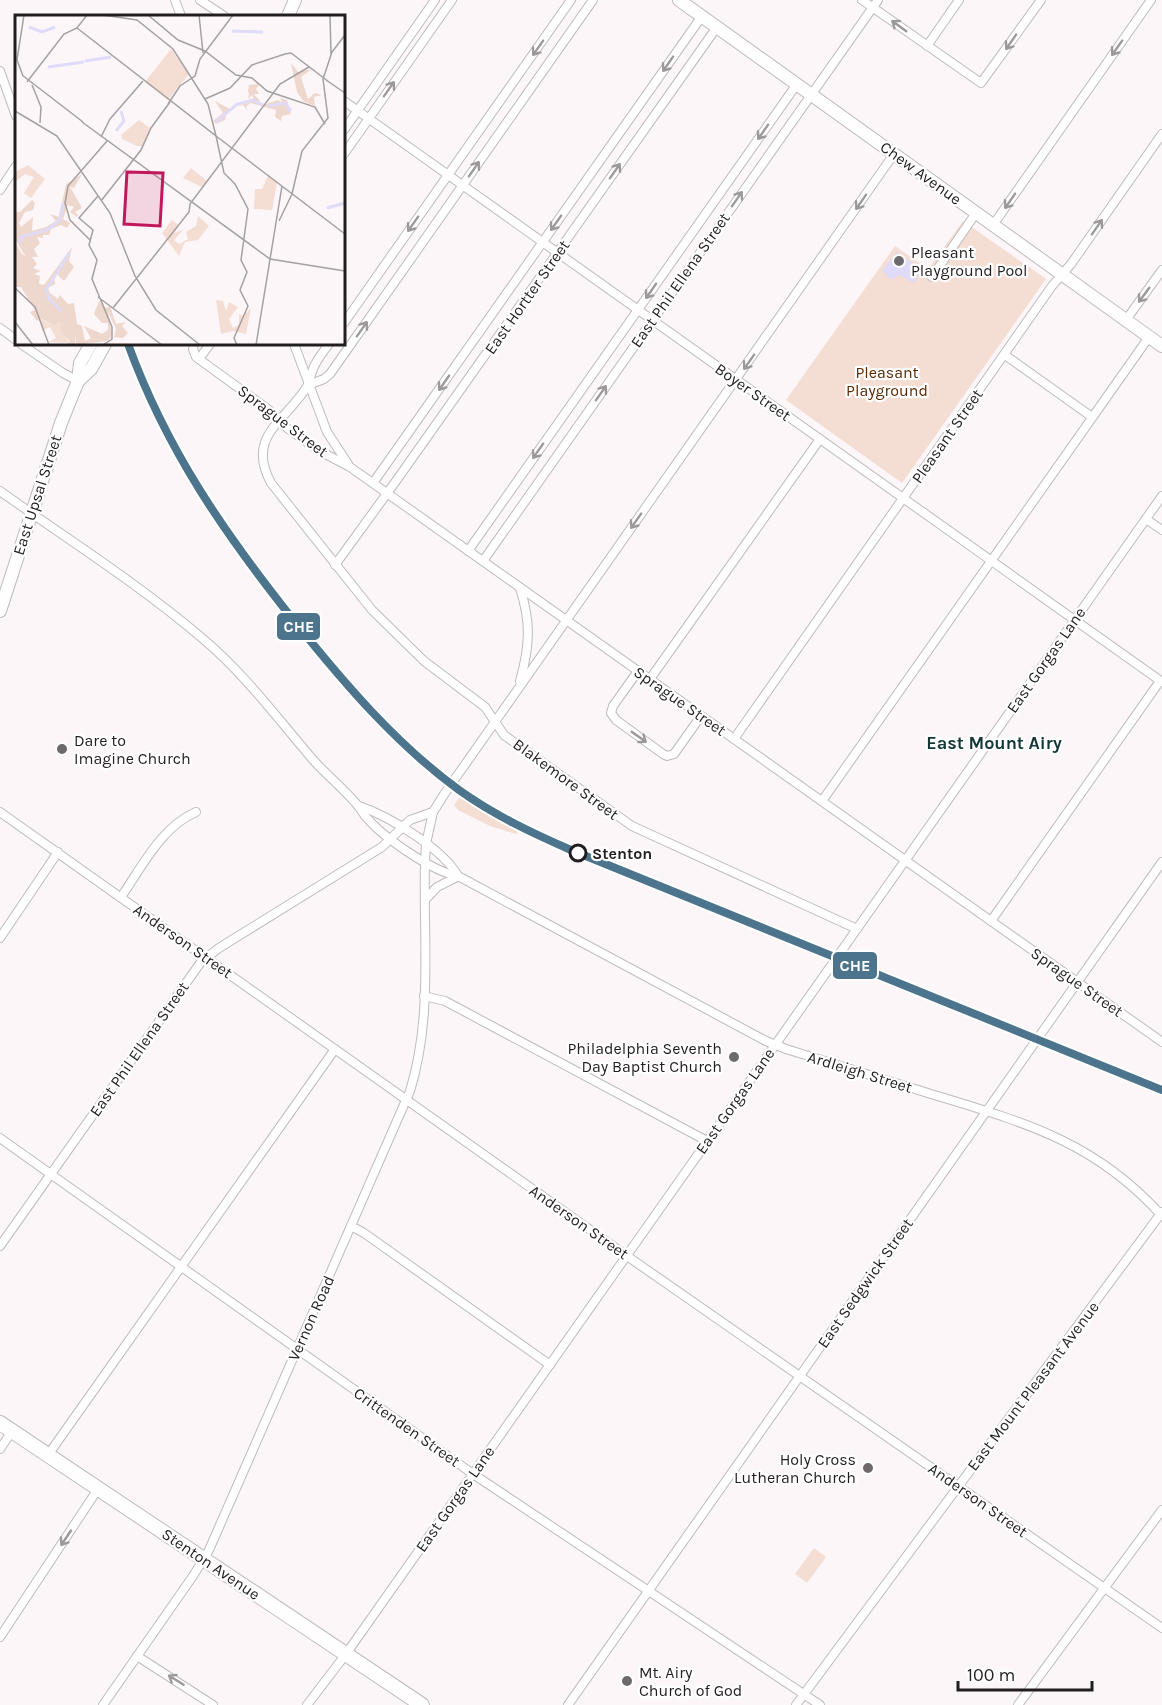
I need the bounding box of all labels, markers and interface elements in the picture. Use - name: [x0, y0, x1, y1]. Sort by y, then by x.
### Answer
- inset map: [15, 15, 345, 345]
- one-way arrow: [891, 20, 907, 32]
- one-way arrow: [1005, 34, 1017, 50]
- one-way arrow: [532, 39, 544, 55]
- one-way arrow: [1111, 39, 1123, 55]
- one-way arrow: [662, 56, 675, 72]
- one-way arrow: [383, 81, 395, 98]
- one-way arrow: [757, 123, 769, 140]
- street label: Chew Avenue: [877, 137, 965, 209]
- one-way arrow: [468, 162, 480, 178]
- one-way arrow: [609, 164, 621, 180]
- one-way arrow: [731, 191, 743, 208]
- one-way arrow: [1004, 192, 1016, 208]
- one-way arrow: [855, 193, 867, 210]
- street label: East Phil Ellena Street: [626, 209, 734, 351]
- one-way arrow: [550, 215, 562, 231]
- one-way arrow: [407, 216, 419, 232]
- one-way arrow: [1091, 220, 1103, 236]
- street label: East Hortter Street: [481, 236, 573, 358]
- place label: Pleasant Playground Pool: [911, 243, 1027, 280]
- marker: Pleasant Playground Pool: [892, 254, 906, 268]
- one-way arrow: [645, 283, 657, 299]
- one-way arrow: [1138, 287, 1150, 303]
- one-way arrow: [355, 321, 368, 337]
- one-way arrow: [743, 353, 755, 369]
- street label: Boyer Street: [712, 359, 794, 425]
- park label: Pleasant Playground: [846, 363, 928, 400]
- one-way arrow: [438, 374, 450, 390]
- street label: Sprague Street: [234, 381, 332, 461]
- one-way arrow: [595, 385, 607, 401]
- street label: Pleasant Street: [907, 385, 987, 487]
- street label: East Upsal Street: [9, 433, 65, 557]
- one-way arrow: [532, 442, 545, 458]
- one-way arrow: [630, 513, 643, 529]
- street label: East Gorgas Lane: [1002, 603, 1090, 717]
- line badge: CHE: [276, 612, 321, 641]
- text: CHE: [284, 617, 314, 636]
- street label: Sprague Street: [630, 662, 730, 740]
- place label: Dare to Imagine Church: [74, 731, 191, 768]
- one-way arrow: [631, 731, 647, 743]
- district label: East Mount Airy: [926, 732, 1062, 754]
- street label: Blakemore Street: [509, 734, 623, 824]
- marker: Dare to Imagine Church: [55, 742, 69, 756]
- marker: Stenton: [569, 844, 587, 862]
- place label: Stenton: [592, 844, 652, 863]
- street label: Anderson Street: [130, 900, 236, 982]
- street label: Sprague Street: [1027, 943, 1127, 1021]
- line badge: CHE: [832, 951, 878, 980]
- text: CHE: [840, 956, 870, 975]
- street label: East Phil Ellena Street: [85, 978, 193, 1120]
- place label: Philadelphia Seventh Day Baptist Church: [567, 1039, 722, 1076]
- street label: East Gorgas Lane: [691, 1044, 779, 1158]
- street label: Ardleigh Street: [805, 1047, 915, 1097]
- marker: Philadelphia Seventh Day Baptist Church: [727, 1050, 741, 1064]
- street label: Anderson Street: [526, 1181, 632, 1263]
- street label: East Sedgwick Street: [813, 1215, 917, 1351]
- street label: Vernon Road: [284, 1272, 338, 1364]
- street label: East Mount Pleasant Avenue: [963, 1298, 1103, 1474]
- street label: Crittenden Street: [350, 1383, 464, 1471]
- street label: East Gorgas Lane: [411, 1442, 499, 1556]
- place label: Holy Cross Lutheran Church: [734, 1450, 856, 1487]
- street label: Anderson Street: [925, 1459, 1031, 1541]
- marker: Holy Cross Lutheran Church: [861, 1461, 875, 1475]
- street label: Stenton Avenue: [158, 1524, 264, 1604]
- one-way arrow: [60, 1529, 72, 1545]
- scale bar: [958, 1654, 1092, 1692]
- place label: Mt. Airy Church of God: [639, 1663, 742, 1700]
- text: 100 m: [967, 1664, 1015, 1686]
- one-way arrow: [168, 1674, 185, 1686]
- marker: Mt. Airy Church of God: [620, 1674, 634, 1688]

